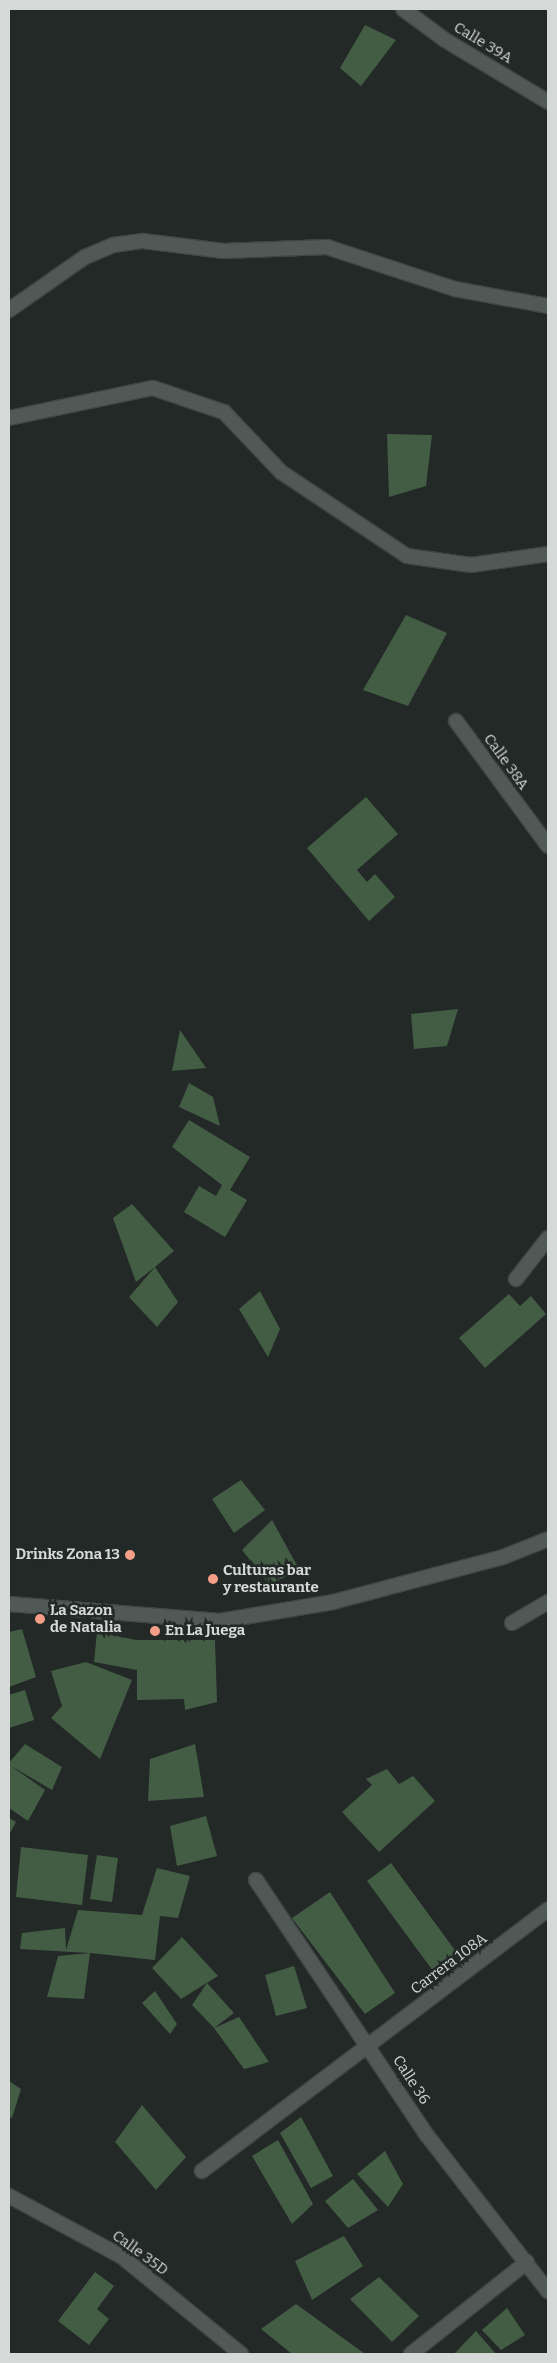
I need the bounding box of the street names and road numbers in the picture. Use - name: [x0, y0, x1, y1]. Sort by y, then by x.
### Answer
- street label: Calle 39A: [450, 18, 516, 68]
- street label: Calle 38A: [480, 730, 532, 794]
- street label: Carrera 108A: [407, 1930, 491, 1998]
- street label: Calle 36: [389, 2052, 433, 2108]
- street label: Calle 35D: [109, 2227, 171, 2279]

